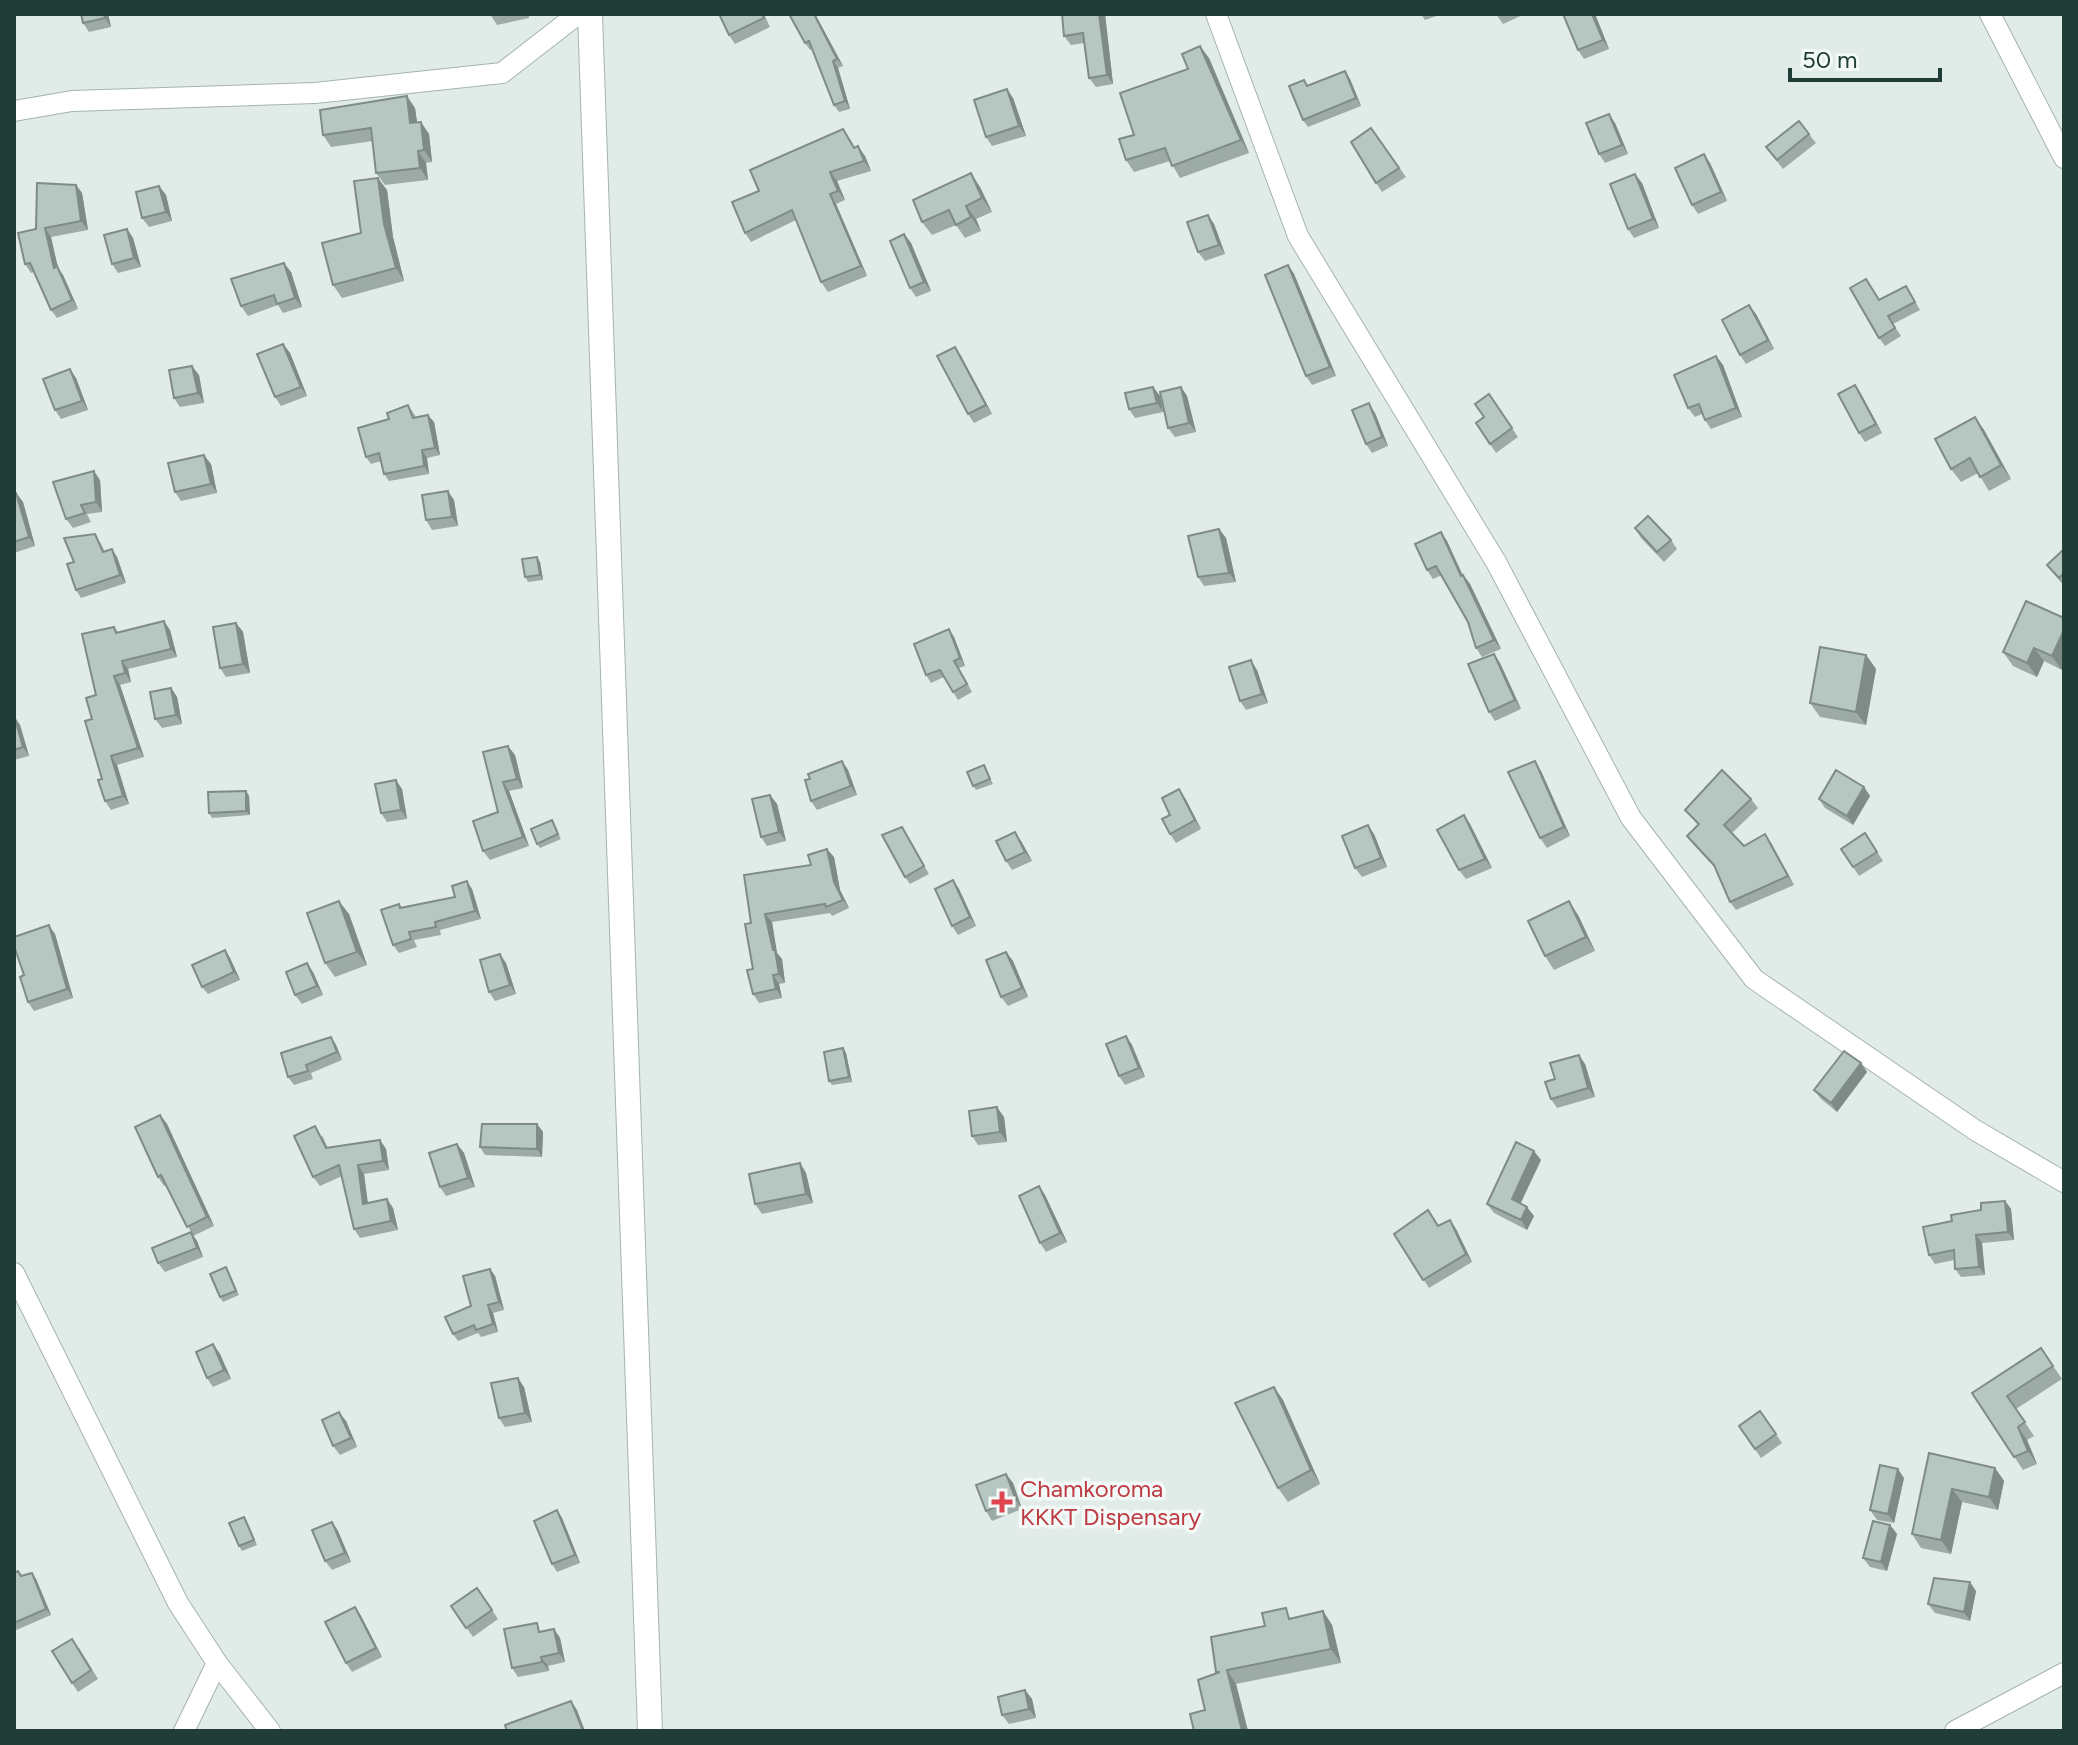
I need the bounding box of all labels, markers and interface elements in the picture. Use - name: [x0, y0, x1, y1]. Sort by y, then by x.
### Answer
- scale bar: [1790, 32, 1940, 82]
- text: 50 m: [1802, 45, 1858, 74]
- place label: Chamkoroma KKKT Dispensary: [1020, 1474, 1202, 1531]
- marker: Chamkoroma KKKT Dispensary: [991, 1491, 1013, 1513]

